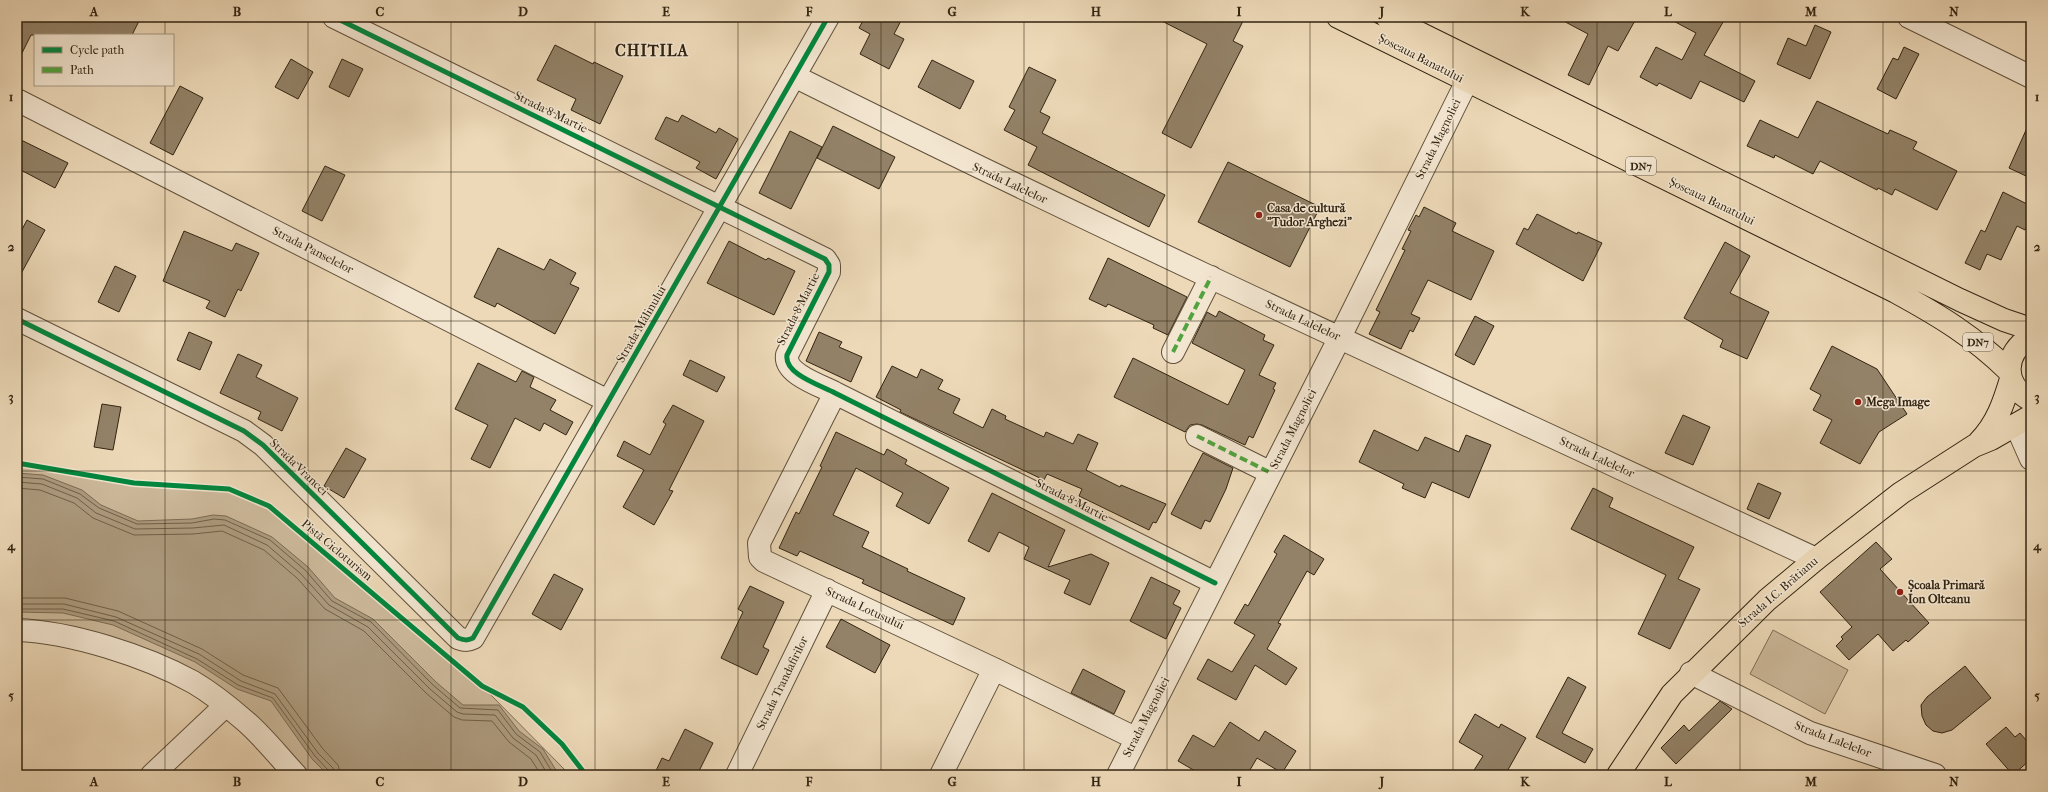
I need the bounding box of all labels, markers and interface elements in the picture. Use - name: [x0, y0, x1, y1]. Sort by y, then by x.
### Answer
- text: A: [89, 4, 99, 19]
- text: B: [233, 4, 242, 19]
- text: C: [376, 4, 385, 19]
- text: D: [518, 4, 528, 19]
- text: E: [662, 4, 670, 19]
- text: F: [805, 4, 813, 19]
- text: G: [947, 4, 957, 19]
- text: H: [1091, 4, 1102, 19]
- text: I: [1236, 4, 1242, 19]
- text: J: [1378, 4, 1385, 20]
- text: K: [1520, 4, 1531, 19]
- text: L: [1664, 4, 1673, 19]
- text: M: [1804, 4, 1817, 19]
- text: N: [1949, 4, 1959, 19]
- street label: Șoseaua Banatului: [1376, 31, 1466, 86]
- legend: [34, 34, 174, 86]
- district label: CHITILA: [615, 41, 689, 60]
- text: Cycle path: [70, 43, 125, 57]
- text: Path: [70, 63, 94, 77]
- street label: Strada 8 Martie: [512, 88, 590, 136]
- text: 1: [9, 89, 14, 104]
- text: 1: [2035, 89, 2040, 104]
- street label: Strada Magnoliei: [1412, 96, 1464, 182]
- road number: DN7: [1626, 157, 1656, 175]
- street label: Strada Lalelelor: [970, 160, 1051, 207]
- street label: Șoseaua Banatului: [1667, 174, 1758, 228]
- place label: Casa de cultură "Tudor Arghezi": [1267, 201, 1352, 230]
- marker: Casa de cultură "Tudor Arghezi": [1254, 210, 1264, 220]
- street label: Strada Panselelor: [270, 224, 357, 277]
- text: 2: [8, 239, 15, 254]
- text: 2: [2034, 239, 2041, 254]
- street label: Strada 8 Martie: [774, 270, 822, 348]
- street label: Strada Mălinului: [613, 283, 669, 365]
- street label: Strada Lalelelor: [1263, 297, 1344, 344]
- road number: DN7: [1963, 333, 1993, 351]
- street label: Strada Magnoliei: [1267, 386, 1319, 471]
- text: 3: [8, 389, 14, 405]
- text: 3: [2034, 389, 2040, 405]
- place label: Mega Image: [1865, 395, 1930, 410]
- marker: Mega Image: [1853, 397, 1863, 407]
- street label: Strada Lalelelor: [1557, 434, 1638, 481]
- street label: Strada Vrancei: [267, 436, 331, 499]
- street label: Strada 8 Martie: [1033, 476, 1111, 524]
- street label: Pistă Cicloturism: [299, 516, 375, 584]
- text: 4: [6, 538, 16, 554]
- text: 4: [2032, 538, 2042, 554]
- street label: Strada I.C. Brătianu: [1735, 554, 1821, 630]
- place label: Școala Primară Ion Olteanu: [1908, 578, 1985, 606]
- street label: Strada Lotusului: [824, 584, 907, 632]
- marker: Școala Primară Ion Olteanu: [1895, 587, 1905, 597]
- street label: Strada Trandafirilor: [753, 633, 811, 732]
- street label: Strada Magnoliei: [1120, 674, 1172, 759]
- text: 5: [8, 688, 14, 703]
- text: 5: [2034, 688, 2040, 703]
- street label: Strada Lalelelor: [1793, 718, 1874, 760]
- text: A: [89, 774, 99, 789]
- text: B: [233, 774, 242, 789]
- text: C: [376, 774, 385, 789]
- text: D: [518, 774, 528, 789]
- text: E: [662, 774, 670, 789]
- text: F: [805, 774, 813, 789]
- text: G: [947, 774, 957, 789]
- text: H: [1091, 774, 1102, 789]
- text: I: [1236, 774, 1242, 789]
- text: J: [1378, 774, 1385, 790]
- text: K: [1520, 774, 1531, 789]
- text: L: [1664, 774, 1673, 789]
- text: M: [1804, 774, 1817, 789]
- text: N: [1949, 774, 1959, 789]

